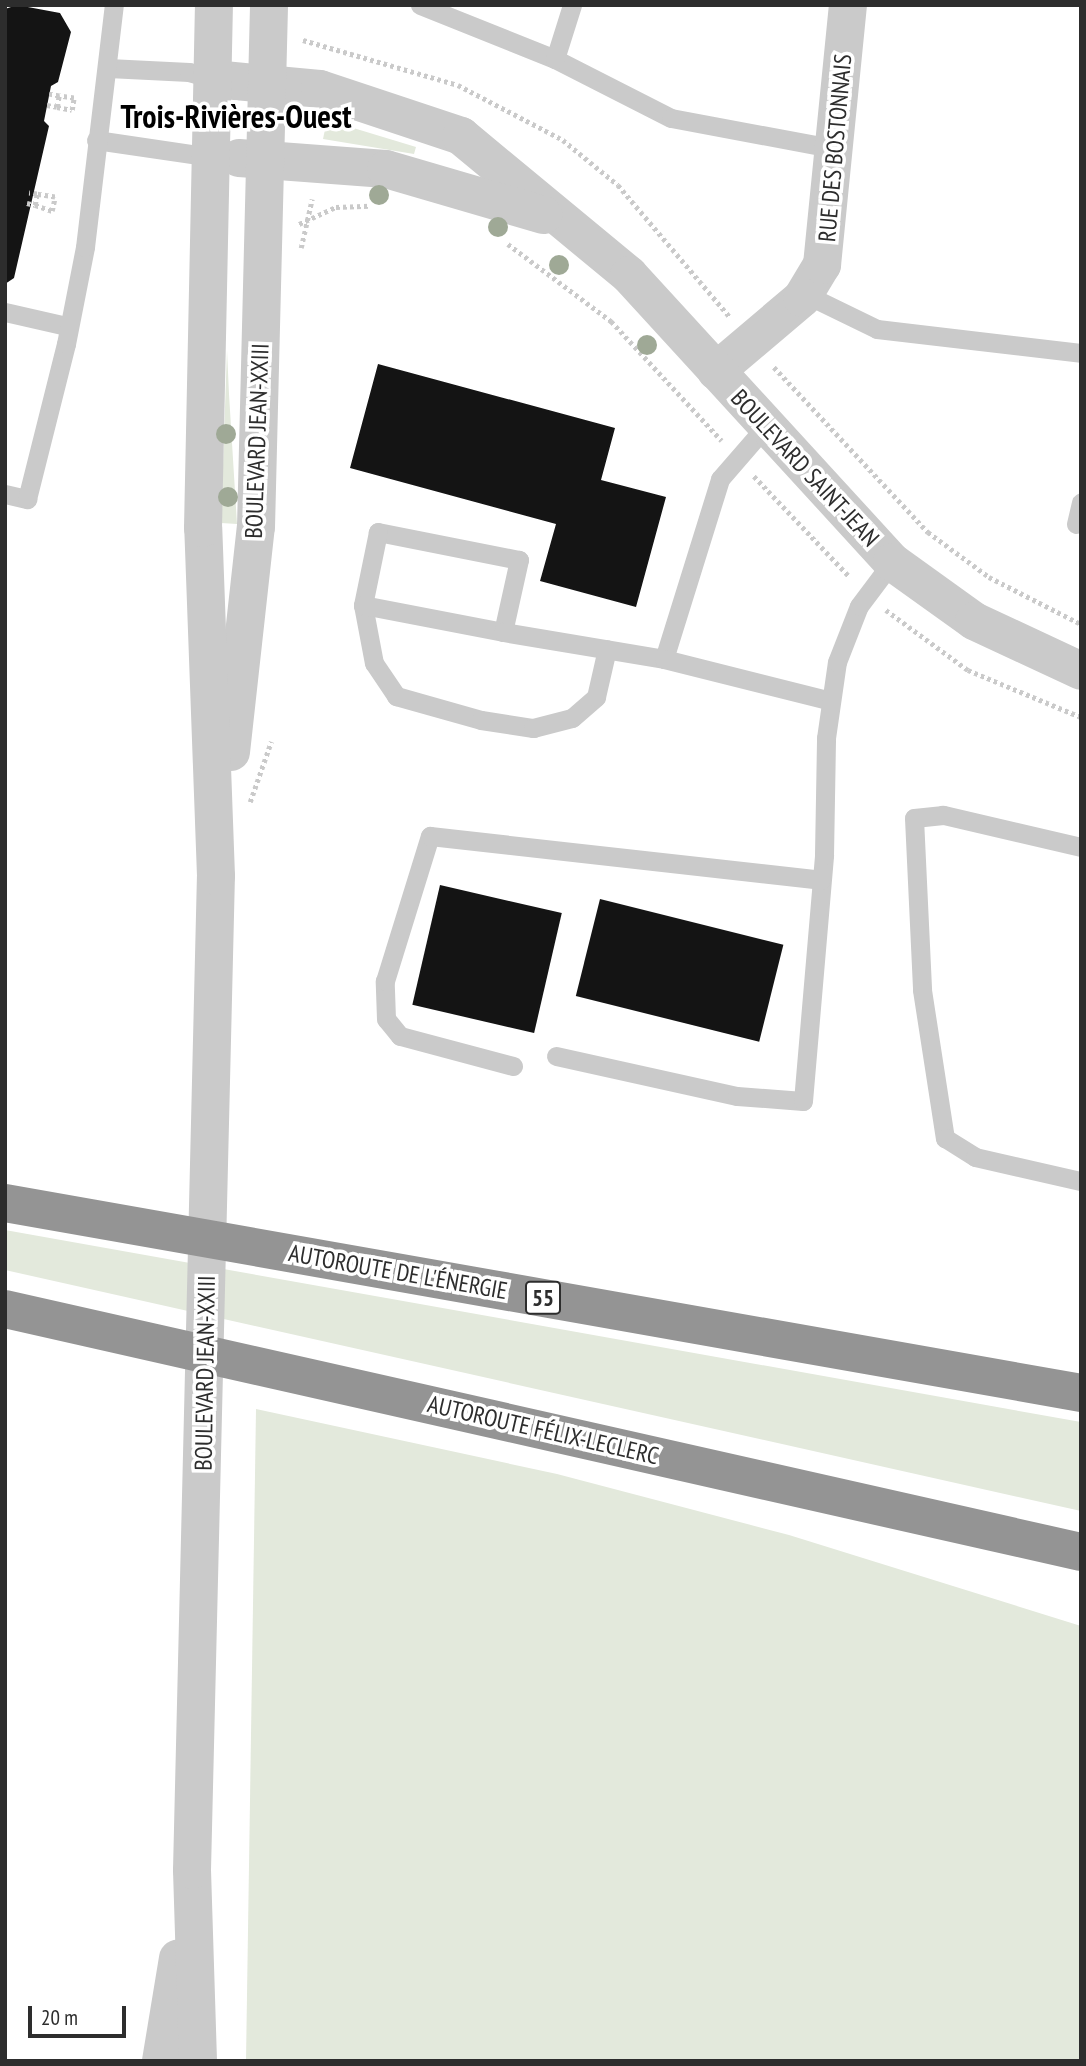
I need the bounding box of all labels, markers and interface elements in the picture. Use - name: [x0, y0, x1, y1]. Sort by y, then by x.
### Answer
- street label: RUE DES BOSTONNAIS: [812, 53, 858, 243]
- district label: Trois-Rivières-Ouest: [121, 97, 351, 135]
- street label: BOULEVARD JEAN-XXIII: [239, 343, 275, 539]
- street label: BOULEVARD SAINT-JEAN: [725, 384, 885, 552]
- street label: AUTOROUTE DE L'ÉNERGIE: [286, 1239, 510, 1305]
- street label: BOULEVARD JEAN-XXIII: [189, 1275, 221, 1471]
- road number: 55: [524, 1278, 562, 1317]
- street label: AUTOROUTE FÉLIX-LECLERC: [425, 1389, 661, 1471]
- scale bar: [32, 1993, 130, 2037]
- text: 20 m: [41, 2004, 78, 2031]

